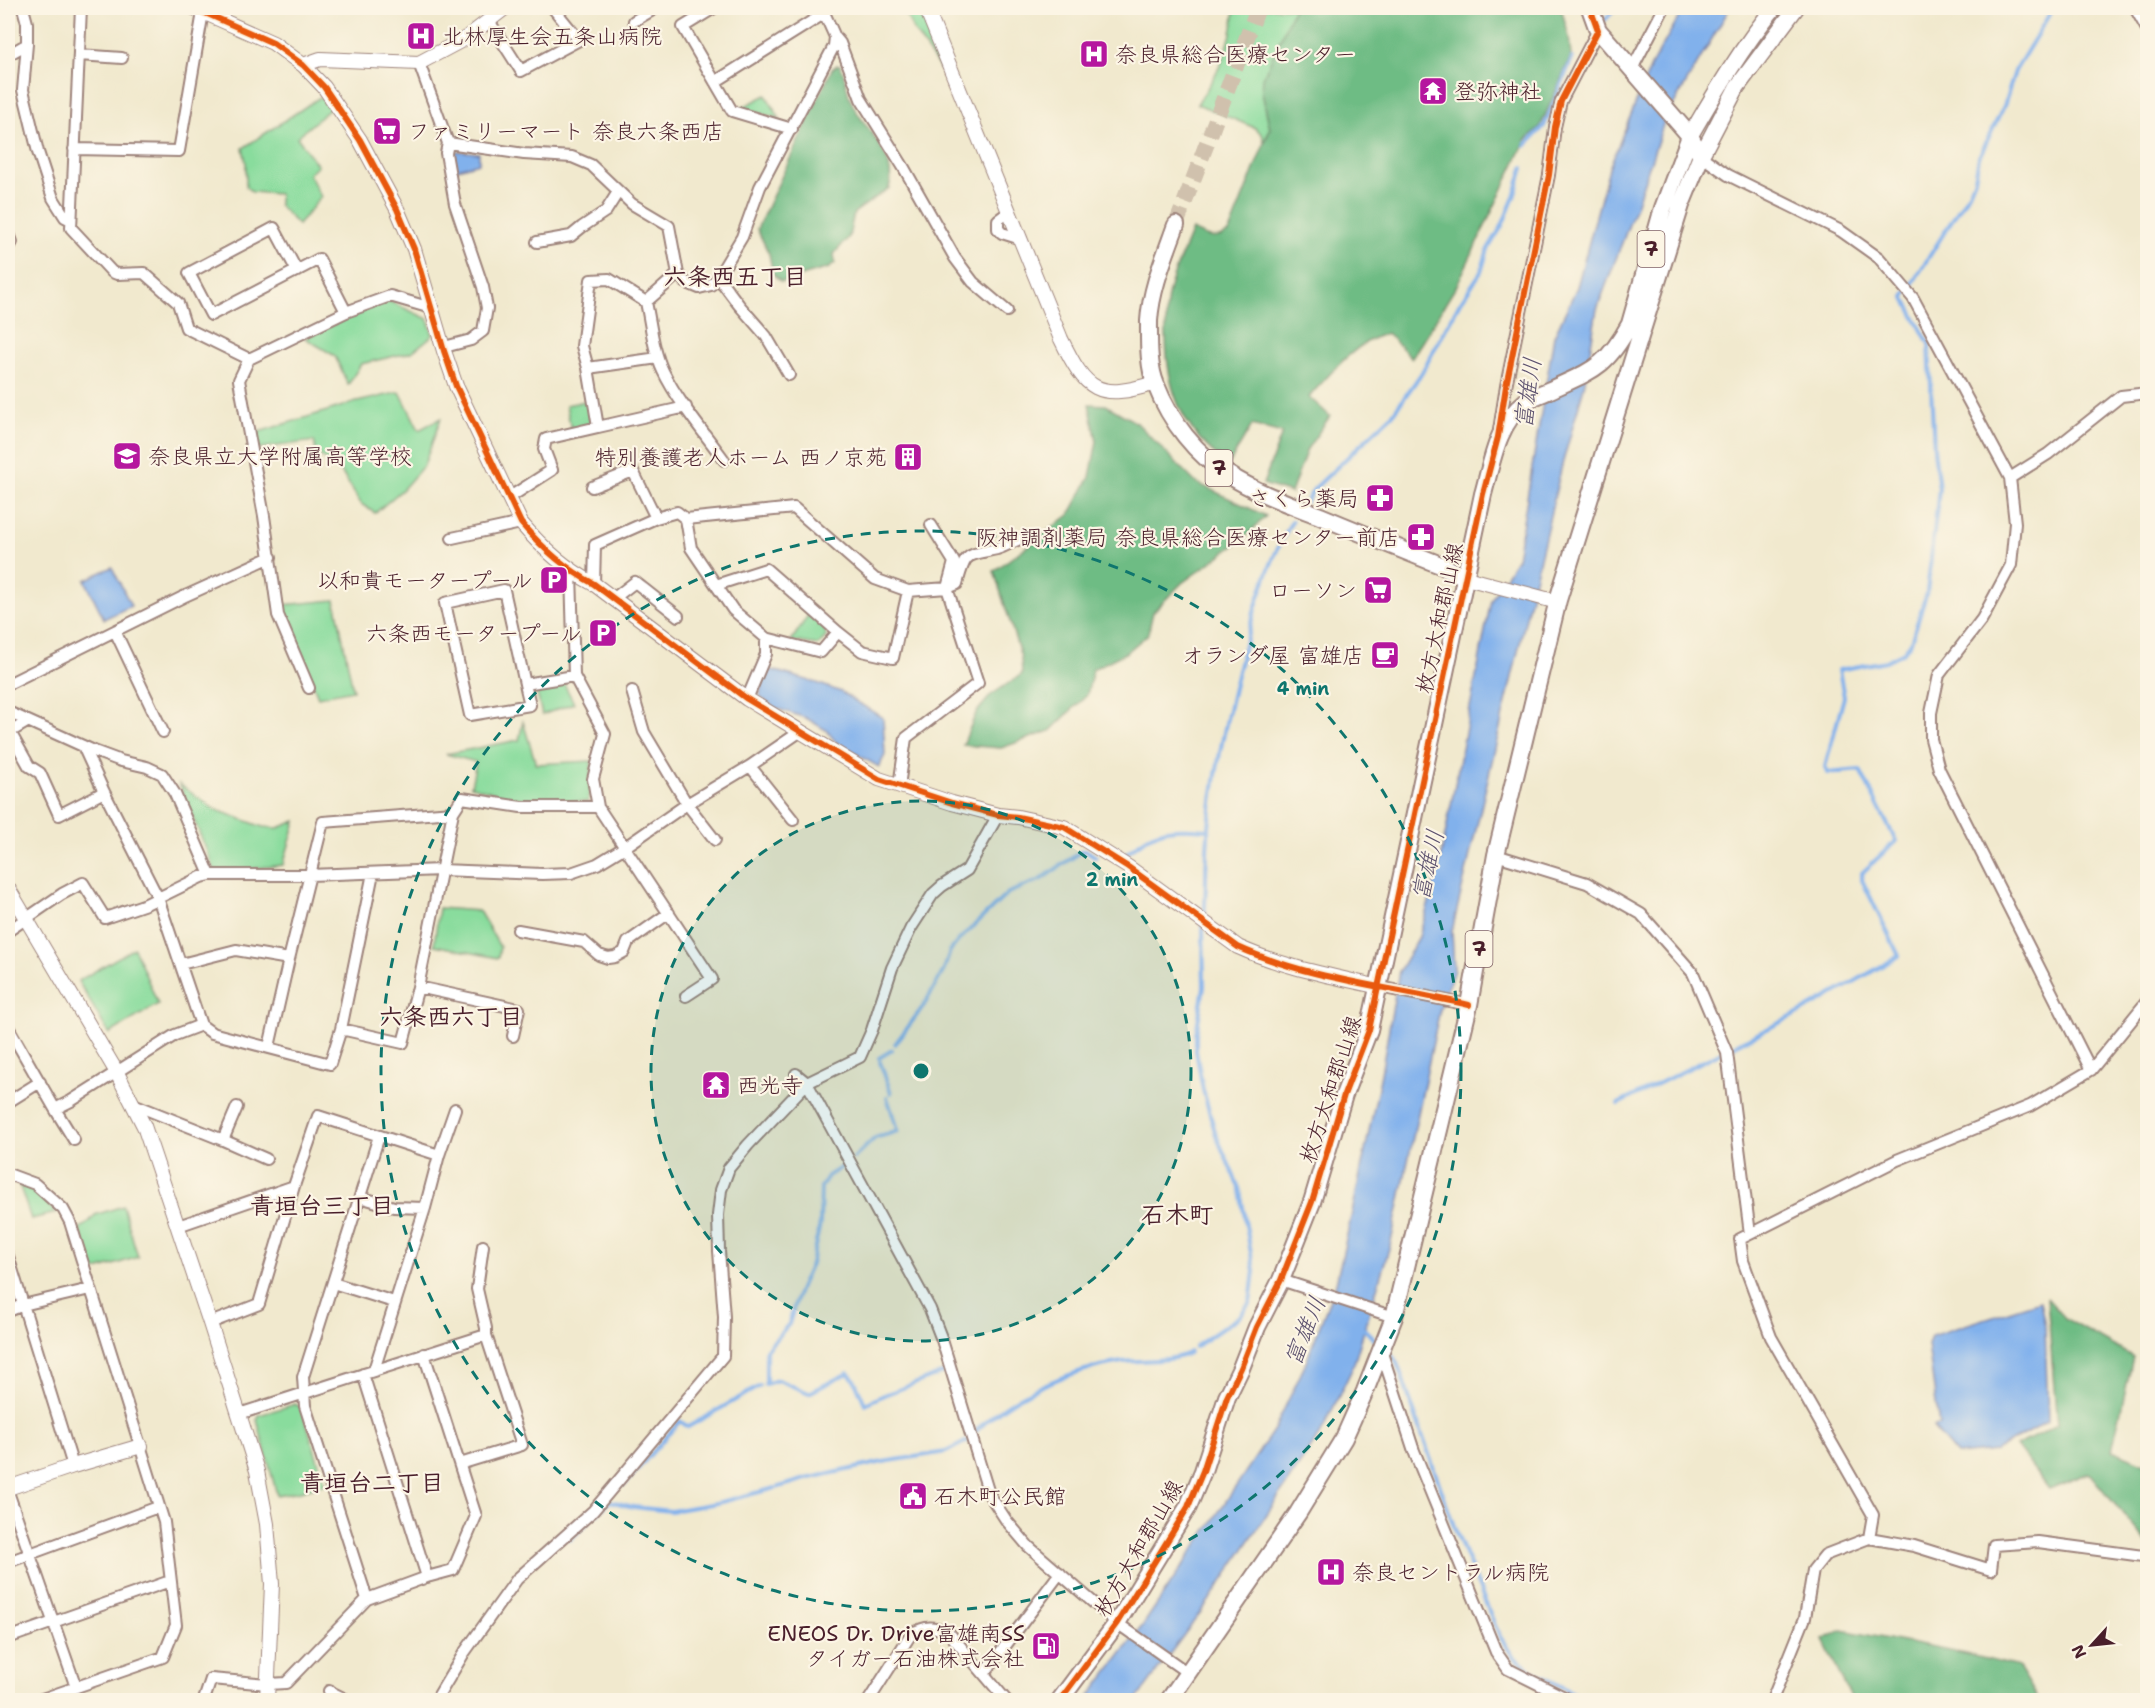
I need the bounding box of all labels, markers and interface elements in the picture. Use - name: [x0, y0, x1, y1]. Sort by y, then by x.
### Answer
- hospital icon: 北林厚生会五条山病院: [405, 20, 437, 52]
- place label: 北林厚生会五条山病院: [442, 22, 662, 51]
- hospital icon: 奈良県総合医療センター: [1078, 38, 1110, 70]
- place label: 奈良県総合医療センター: [1115, 40, 1356, 69]
- temple icon: 登弥神社: [1417, 75, 1449, 107]
- place label: 登弥神社: [1454, 77, 1542, 106]
- supermarket icon: ファミリーマート 奈良六条西店: [371, 115, 403, 147]
- place label: ファミリーマート 奈良六条西店: [408, 117, 724, 146]
- road number: 7: [1638, 231, 1664, 267]
- district label: 六条西五丁目: [663, 261, 807, 293]
- water label: 富雄川: [1507, 355, 1549, 431]
- school or university icon: 奈良県立大学附属高等学校: [111, 440, 143, 472]
- building icon: 特別養護老人ホーム 西ノ京苑: [892, 441, 924, 473]
- place label: 奈良県立大学附属高等学校: [148, 442, 412, 471]
- place label: 特別養護老人ホーム 西ノ京苑: [594, 443, 887, 472]
- road number: 7: [1206, 450, 1232, 486]
- pharmacy icon: さくら薬局: [1364, 482, 1396, 514]
- place label: さくら薬局: [1249, 484, 1359, 513]
- pharmacy icon: 阪神調剤薬局 奈良県総合医療センター前店: [1405, 521, 1437, 553]
- place label: 阪神調剤薬局 奈良県総合医療センター前店: [975, 523, 1400, 552]
- street label: 枚方大和郡山線: [1409, 540, 1470, 696]
- parking icon: 以和貴モータープール: [538, 564, 570, 596]
- place label: 以和貴モータープール: [317, 566, 533, 595]
- supermarket icon: ローソン: [1362, 574, 1394, 606]
- place label: ローソン: [1269, 576, 1357, 605]
- parking icon: 六条西モータープール: [587, 617, 619, 649]
- place label: 六条西モータープール: [366, 619, 582, 648]
- cafe icon: オランダ屋 富雄店: [1369, 639, 1401, 671]
- place label: オランダ屋 富雄店: [1181, 641, 1364, 670]
- text: 4 min: [1277, 677, 1329, 701]
- water label: 富雄川: [1404, 826, 1452, 904]
- text: 2 min: [1086, 868, 1138, 892]
- road number: 7: [1466, 931, 1492, 967]
- district label: 六条西六丁目: [379, 1001, 523, 1033]
- street label: 枚方大和郡山線: [1293, 1011, 1368, 1167]
- centre of rings: [911, 1061, 931, 1081]
- temple icon: 西光寺: [700, 1069, 732, 1101]
- place label: 西光寺: [737, 1071, 803, 1100]
- district label: 青垣台三丁目: [250, 1190, 394, 1222]
- district label: 石木町: [1141, 1199, 1213, 1231]
- water label: 富雄川: [1277, 1292, 1333, 1370]
- district label: 青垣台二丁目: [300, 1467, 444, 1499]
- street label: 枚方大和郡山線: [1087, 1474, 1189, 1622]
- public building icon: 石木町公民館: [897, 1480, 929, 1512]
- place label: 石木町公民館: [934, 1482, 1066, 1511]
- hospital icon: 奈良セントラル病院: [1315, 1556, 1347, 1588]
- place label: 奈良セントラル病院: [1352, 1558, 1549, 1587]
- north arrow: [2062, 1615, 2122, 1675]
- place label: ENEOS Dr. Drive富雄南SS タイガー石油株式会社: [767, 1619, 1025, 1673]
- fuel station icon: ENEOS Dr. Drive富雄南SS タイガー石油株式会社: [1030, 1630, 1062, 1662]
- text: N: [2067, 1641, 2091, 1662]

